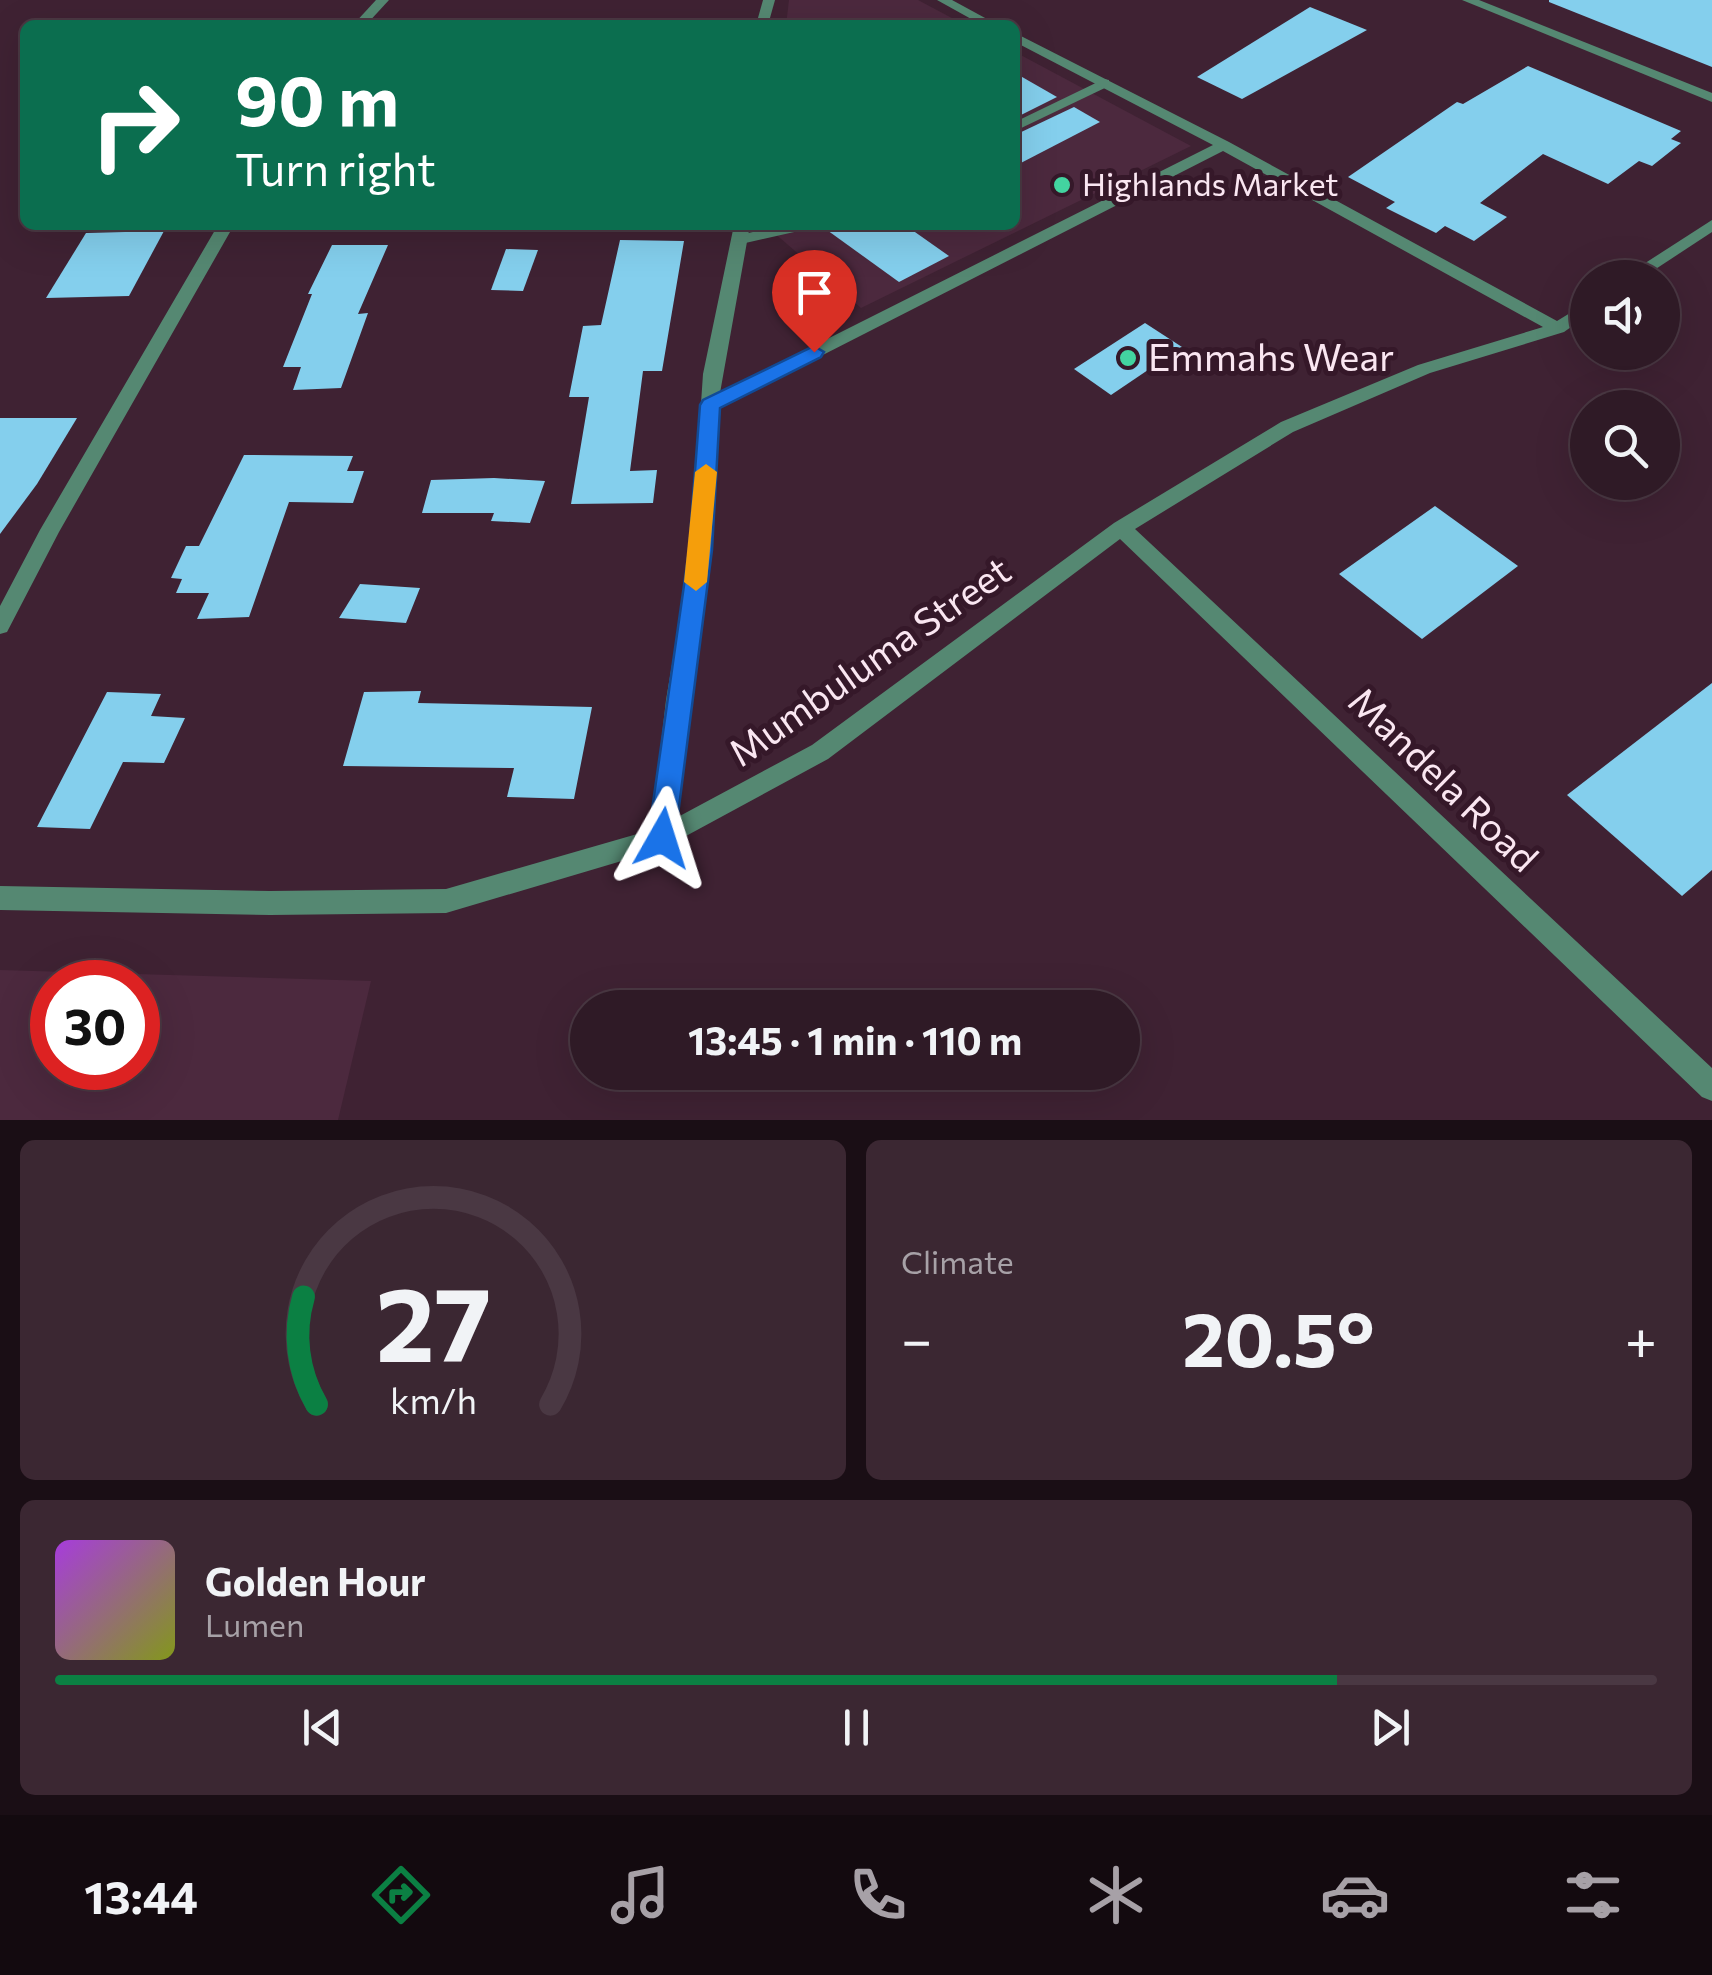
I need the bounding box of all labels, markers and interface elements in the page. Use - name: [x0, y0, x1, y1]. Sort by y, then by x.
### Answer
- text: 90 m: [235, 55, 399, 140]
- icon: right: [70, 60, 200, 190]
- text: Turn right: [235, 140, 436, 195]
- place label: Highlands Market: [1082, 163, 1338, 203]
- marker: Highlands Market: [1051, 174, 1073, 196]
- pin: [772, 250, 857, 353]
- map controls: [1570, 260, 1680, 500]
- button: sound: [1570, 260, 1680, 370]
- icon: arrive: [787, 265, 842, 320]
- place label: Emmahs Wear: [1148, 332, 1394, 379]
- marker: Emmahs Wear: [1117, 347, 1139, 369]
- button: search: [1570, 390, 1680, 500]
- street label: Mumbuluma Street: [719, 545, 1018, 775]
- street label: Mandela Road: [1340, 676, 1549, 880]
- position arrow: [610, 786, 714, 890]
- speed limit sign: 30: [30, 960, 160, 1090]
- text: 13:45 · 1 min · 110 m: [688, 1016, 1022, 1063]
- text: Climate: [901, 1241, 1014, 1281]
- text: 27: [375, 1256, 491, 1383]
- text: 20.5°: [1182, 1291, 1375, 1382]
- text: −: [901, 1304, 932, 1371]
- text: +: [1625, 1304, 1657, 1371]
- text: km/h: [390, 1378, 476, 1421]
- text: Golden Hour: [205, 1557, 426, 1604]
- text: Lumen: [205, 1604, 304, 1644]
- icon: previous: [295, 1700, 350, 1755]
- icon: pause: [829, 1700, 884, 1755]
- icon: next: [1363, 1700, 1418, 1755]
- icon: directions: [366, 1860, 436, 1930]
- icon: music: [605, 1860, 675, 1930]
- icon: phone: [843, 1860, 913, 1930]
- icon: climate: [1081, 1860, 1151, 1930]
- icon: car: [1320, 1860, 1390, 1930]
- icon: filters: [1558, 1860, 1628, 1930]
- text: 13:44: [84, 1868, 198, 1923]

